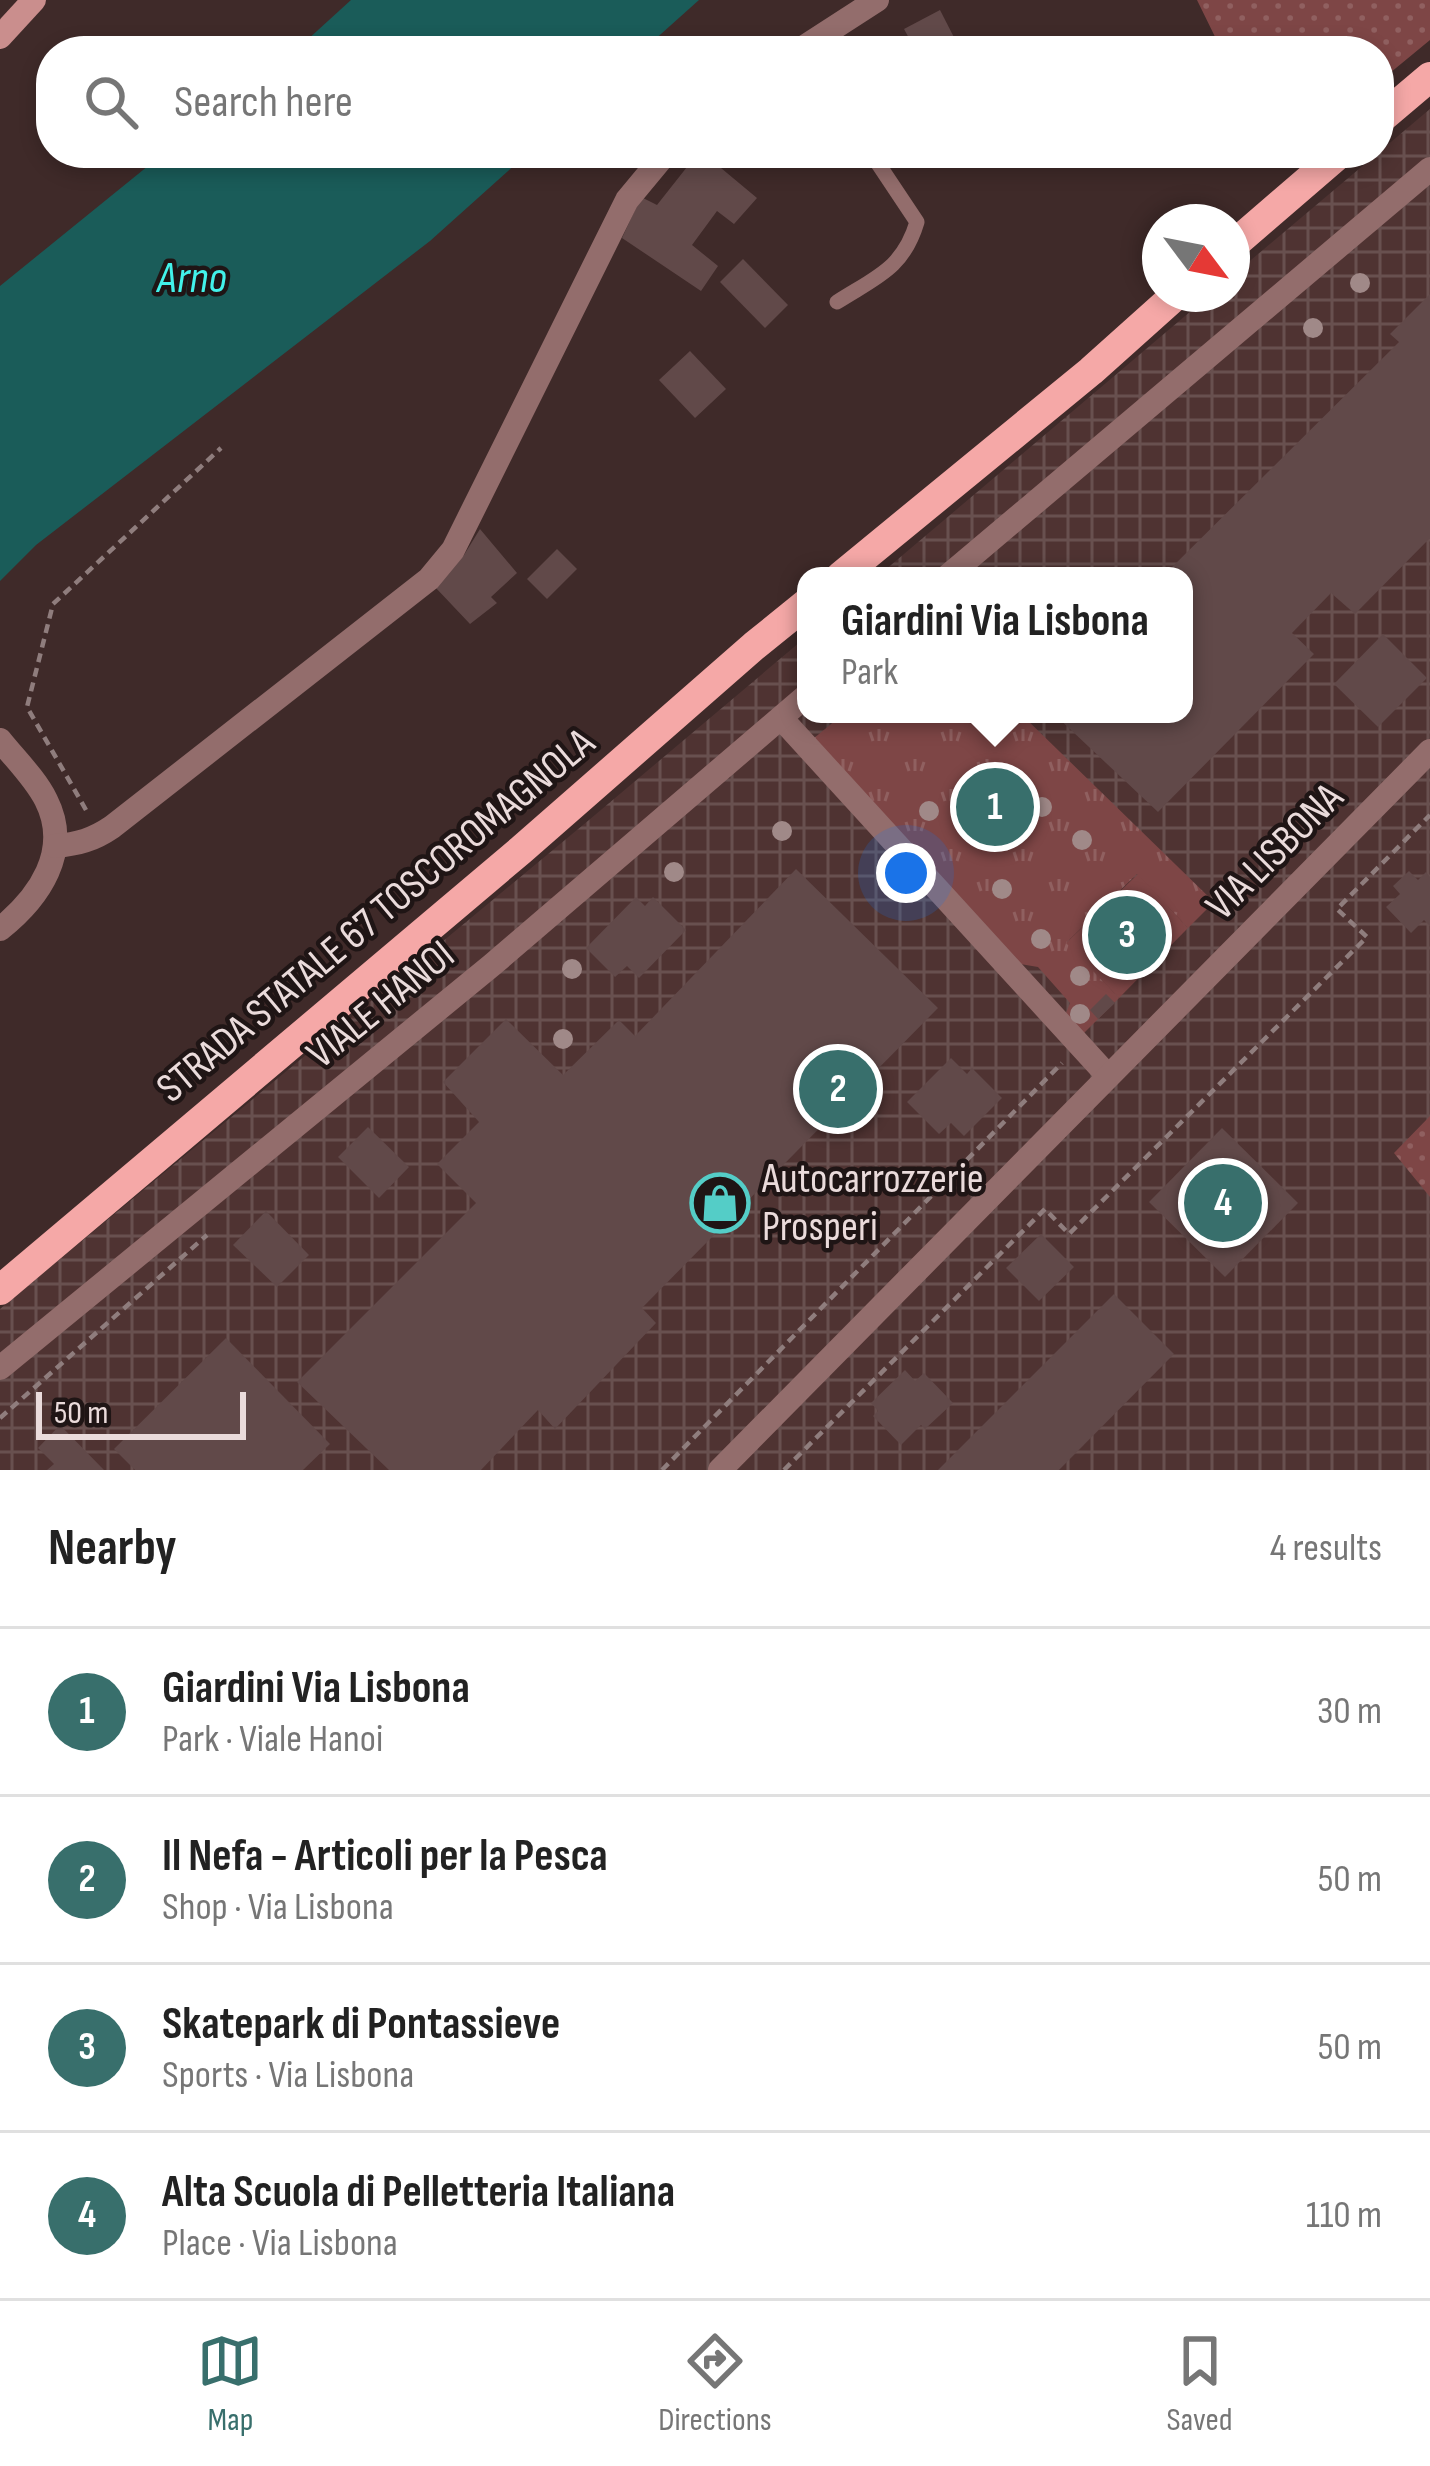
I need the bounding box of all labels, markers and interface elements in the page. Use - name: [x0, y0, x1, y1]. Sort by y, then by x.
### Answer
- search box: [36, 36, 1394, 168]
- icon: search: [78, 69, 144, 135]
- text: Search here: [174, 75, 353, 130]
- north arrow: [1142, 204, 1250, 312]
- water label: Arno: [155, 251, 227, 306]
- popup: [797, 567, 1193, 723]
- text: Giardini Via Lisbona: [841, 594, 1149, 649]
- text: Park: [841, 649, 898, 696]
- street label: STRADA STATALE 67 TOSCOROMAGNOLA: [147, 717, 606, 1114]
- pin: 1: [956, 762, 1034, 852]
- street label: VIA LISBONA: [1196, 772, 1355, 931]
- your location: [876, 843, 936, 903]
- pin: 3: [1088, 890, 1166, 980]
- street label: VIALE HANOI: [297, 930, 465, 1080]
- pin: 2: [799, 1044, 877, 1134]
- place label: Autocarrozzerie Prosperi: [761, 1154, 984, 1253]
- pin: 4: [1184, 1158, 1262, 1248]
- shop icon: Autocarrozzerie Prosperi: [689, 1172, 751, 1234]
- scale bar: [36, 1386, 246, 1439]
- text: 50 m: [54, 1393, 108, 1433]
- text: Nearby: [48, 1518, 177, 1579]
- text: 4 results: [1270, 1525, 1382, 1572]
- text: Giardini Via Lisbona: [162, 1661, 470, 1716]
- text: 1: [79, 1688, 95, 1735]
- text: 30 m: [1317, 1688, 1382, 1735]
- text: Park · Viale Hanoi: [162, 1716, 383, 1763]
- text: Il Nefa - Articoli per la Pesca: [162, 1829, 608, 1884]
- text: 2: [78, 1856, 96, 1903]
- text: 50 m: [1318, 1856, 1382, 1903]
- text: Shop · Via Lisbona: [162, 1884, 394, 1931]
- text: Skatepark di Pontassieve: [162, 1997, 560, 2052]
- text: 3: [78, 2024, 96, 2071]
- text: 50 m: [1318, 2024, 1382, 2071]
- text: Sports · Via Lisbona: [162, 2052, 414, 2099]
- text: Alta Scuola di Pelletteria Italiana: [162, 2165, 675, 2220]
- text: 4: [78, 2192, 96, 2239]
- text: 110 m: [1306, 2192, 1382, 2239]
- text: Place · Via Lisbona: [162, 2220, 398, 2267]
- tab: Map: [197, 2328, 263, 2440]
- tab: Directions: [658, 2328, 772, 2440]
- tab: Saved: [1166, 2328, 1233, 2440]

